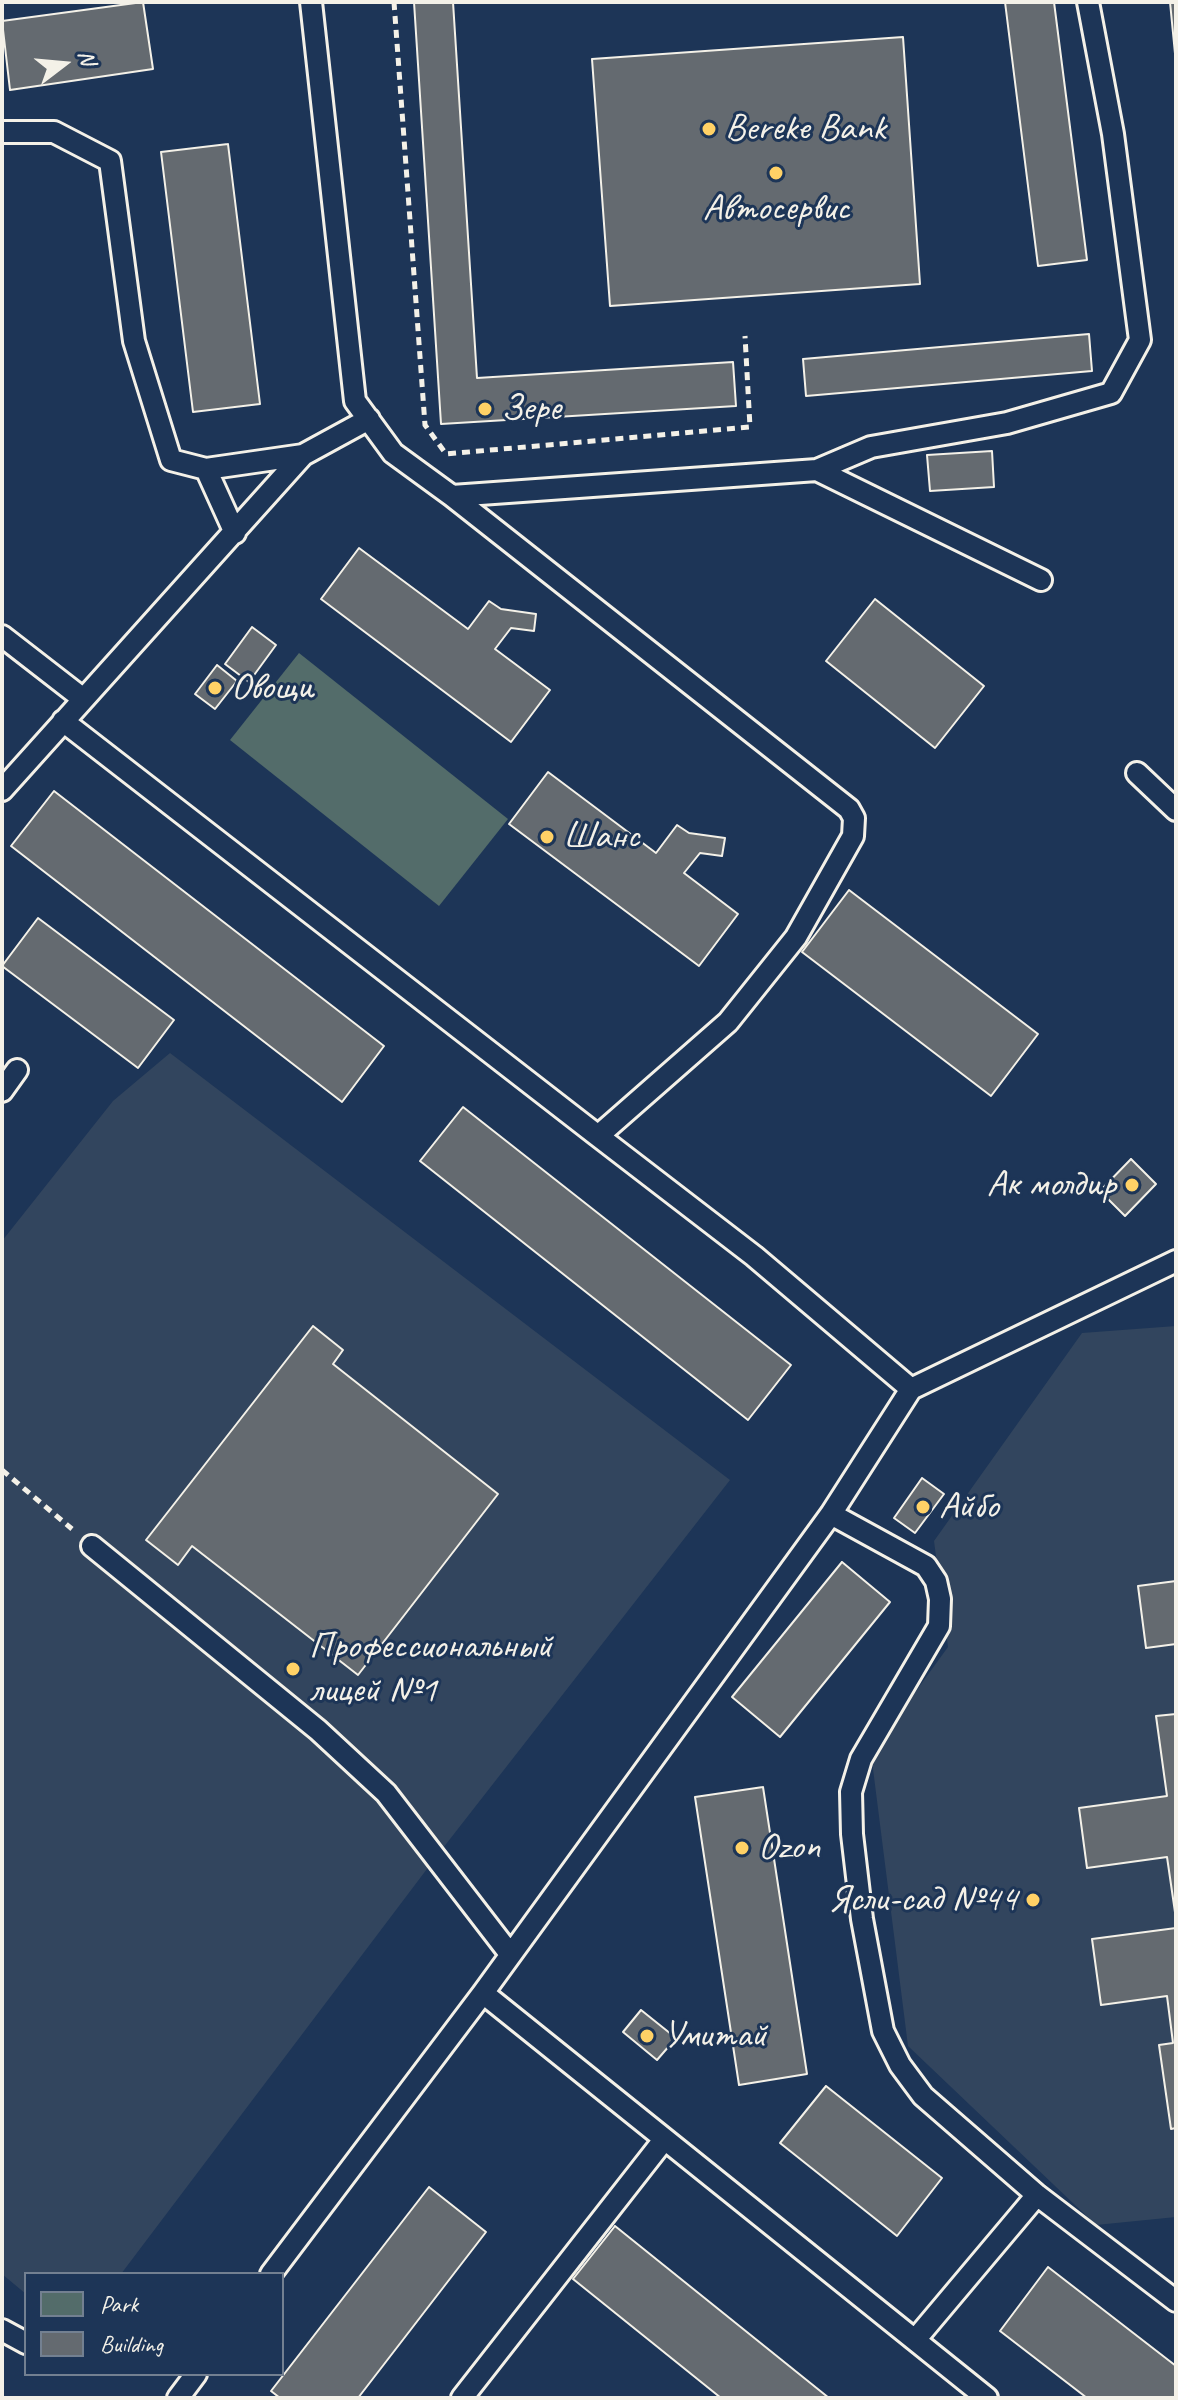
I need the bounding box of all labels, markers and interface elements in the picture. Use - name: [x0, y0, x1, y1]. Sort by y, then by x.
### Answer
- north arrow: [24, 24, 104, 104]
- text: N: [72, 47, 102, 68]
- place label: Bereke Bank: [725, 106, 886, 152]
- marker: Bereke Bank: [700, 120, 718, 138]
- marker: Автосервис: [767, 164, 785, 182]
- place label: Автосервис: [703, 186, 849, 232]
- place label: Зере: [501, 386, 561, 432]
- marker: Зере: [476, 400, 494, 418]
- place label: Овощи: [231, 665, 313, 711]
- marker: Овощи: [206, 679, 224, 697]
- place label: Шанс: [563, 814, 639, 860]
- marker: Шанс: [538, 828, 556, 846]
- place label: Ак молдир: [987, 1162, 1116, 1208]
- marker: Ак молдир: [1123, 1176, 1141, 1194]
- place label: Айбо: [939, 1484, 999, 1530]
- marker: Айбо: [914, 1498, 932, 1516]
- place label: Профессиональный лицей №1: [309, 1624, 552, 1714]
- marker: Профессиональный лицей №1: [284, 1660, 302, 1678]
- place label: Ozon: [758, 1825, 820, 1871]
- marker: Ozon: [733, 1839, 751, 1857]
- place label: Ясли-сад №44: [828, 1877, 1017, 1923]
- marker: Ясли-сад №44: [1024, 1891, 1042, 1909]
- place label: Умитай: [663, 2013, 767, 2059]
- marker: Умитай: [638, 2027, 656, 2045]
- legend: [24, 2272, 284, 2376]
- text: Park: [100, 2289, 138, 2319]
- text: Building: [100, 2329, 163, 2359]

